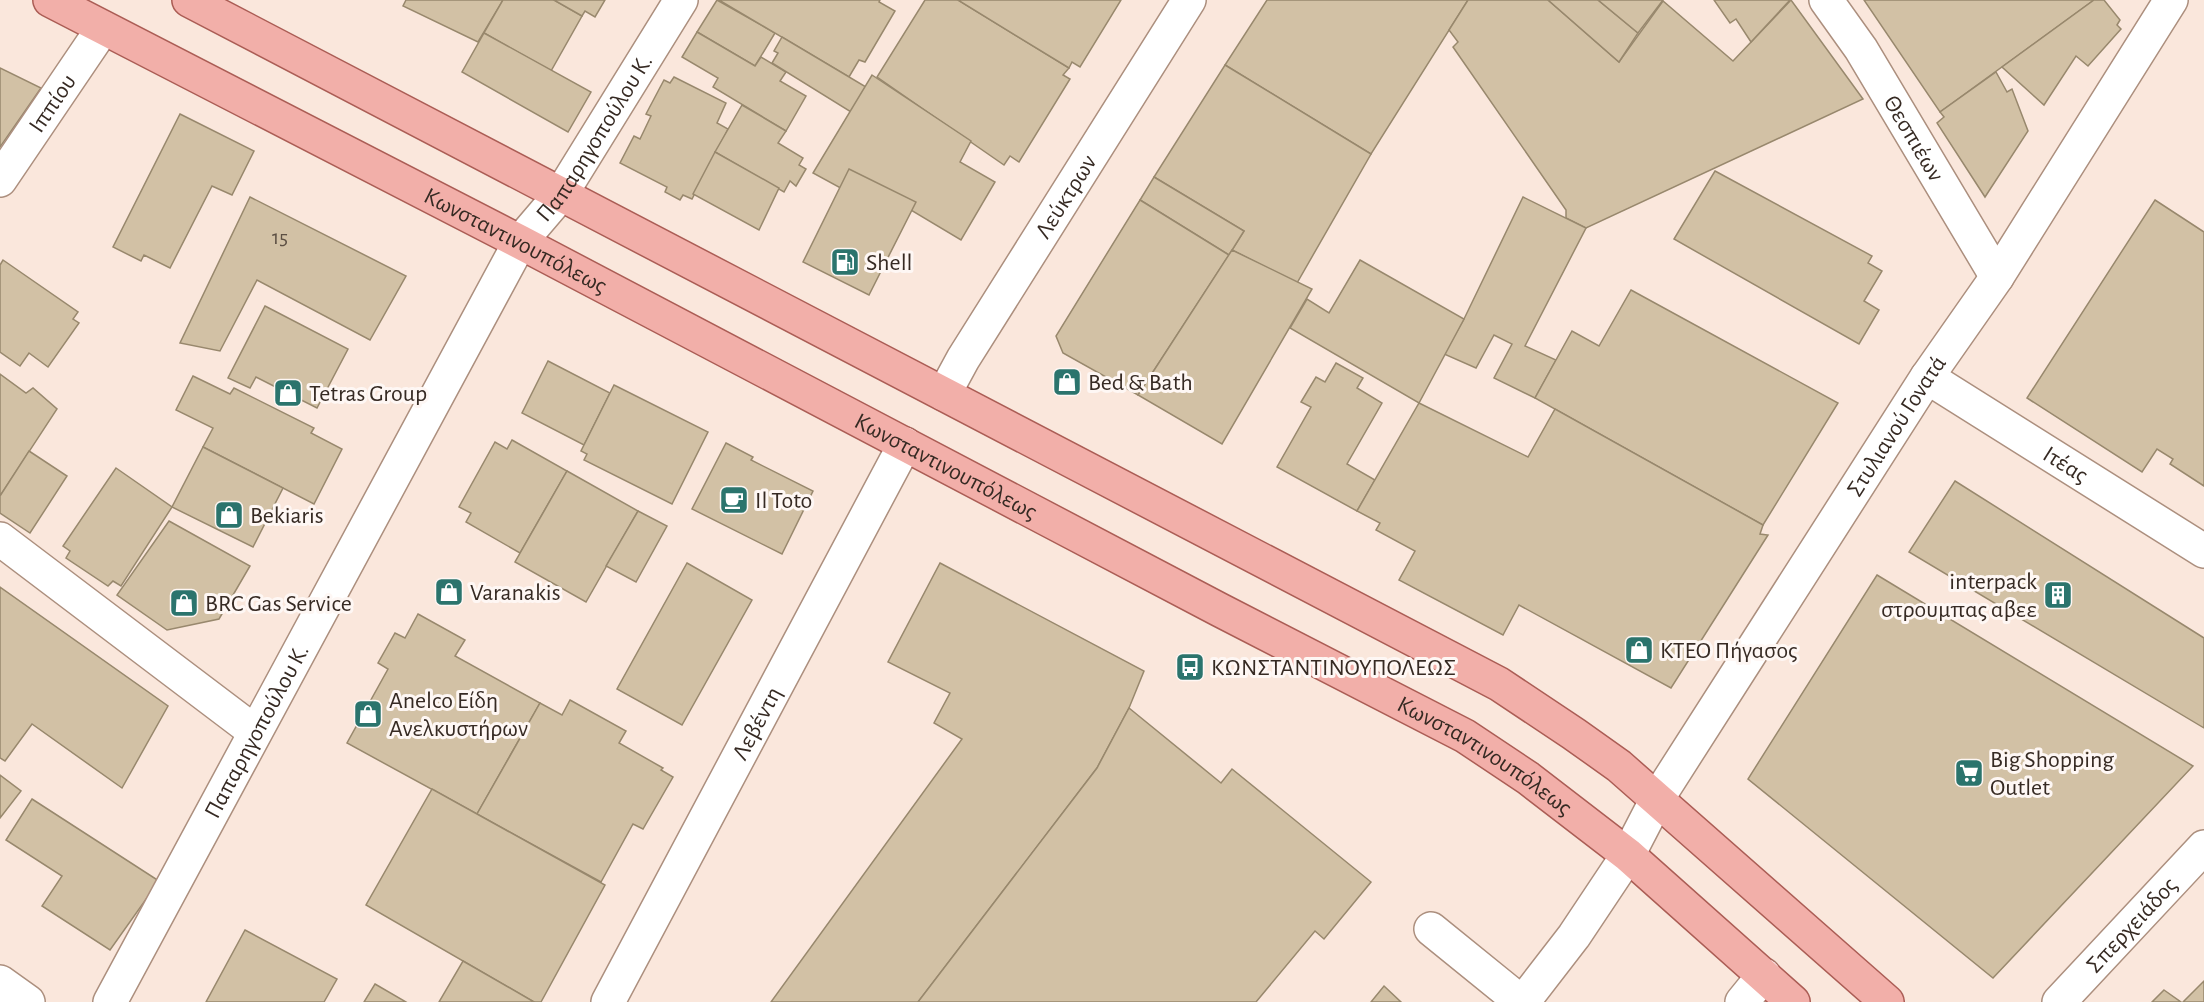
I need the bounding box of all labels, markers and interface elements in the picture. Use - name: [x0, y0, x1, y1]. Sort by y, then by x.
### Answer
- street label: Παπαρηγοπούλου Κ.: [532, 50, 657, 226]
- street label: Ιππίου: [25, 70, 81, 137]
- street label: Θεσπιέων: [1879, 92, 1948, 186]
- street label: Λεύκτρων: [1031, 151, 1101, 243]
- street label: Κωνσταντινουπόλεως: [420, 184, 611, 298]
- house number: 15: [272, 227, 288, 248]
- fuel station icon: Shell: [829, 246, 861, 278]
- place label: Shell: [866, 251, 913, 275]
- street label: Στυλιανού Γονατά: [1843, 352, 1951, 501]
- shop icon: Bed & Bath: [1051, 366, 1083, 398]
- place label: Bed & Bath: [1088, 371, 1193, 395]
- shop icon: Tetras Group: [272, 377, 304, 409]
- place label: Tetras Group: [309, 382, 427, 406]
- street label: Κωνσταντινουπόλεως: [850, 409, 1041, 525]
- street label: Ιτέας: [2039, 442, 2092, 488]
- cafe icon: Il Toto: [718, 484, 750, 516]
- place label: Il Toto: [755, 489, 812, 513]
- shop icon: Bekiaris: [213, 499, 245, 531]
- place label: Bekiaris: [250, 504, 324, 528]
- place label: interpack στρουμπας αβεε: [1881, 570, 2037, 622]
- shop icon: Varanakis: [433, 576, 465, 608]
- building icon: interpack στρουμπας αβεε: [2042, 579, 2074, 611]
- place label: Varanakis: [470, 581, 561, 605]
- shop icon: BRC Gas Service: [168, 587, 200, 619]
- place label: BRC Gas Service: [205, 592, 352, 616]
- shop icon: ΚΤΕΟ Πήγασος: [1623, 634, 1655, 666]
- place label: ΚΤΕΟ Πήγασος: [1660, 639, 1797, 663]
- street label: Παπαρηγοπούλου Κ.: [201, 640, 314, 822]
- bus stop icon: ΚΩΝΣΤΑΝΤΙΝΟΥΠΟΛΕΩΣ: [1174, 651, 1206, 683]
- place label: ΚΩΝΣΤΑΝΤΙΝΟΥΠΟΛΕΩΣ: [1211, 656, 1456, 680]
- street label: Λεβέντη: [728, 683, 786, 764]
- place label: Anelco Είδη Ανελκυστήρων: [389, 689, 528, 741]
- street label: Κωνσταντινουπόλεως: [1393, 692, 1576, 820]
- shop icon: Anelco Είδη Ανελκυστήρων: [352, 698, 384, 730]
- place label: Big Shopping Outlet: [1990, 748, 2114, 800]
- supermarket icon: Big Shopping Outlet: [1953, 757, 1985, 789]
- street label: Σπερχειάδος: [2082, 873, 2182, 978]

